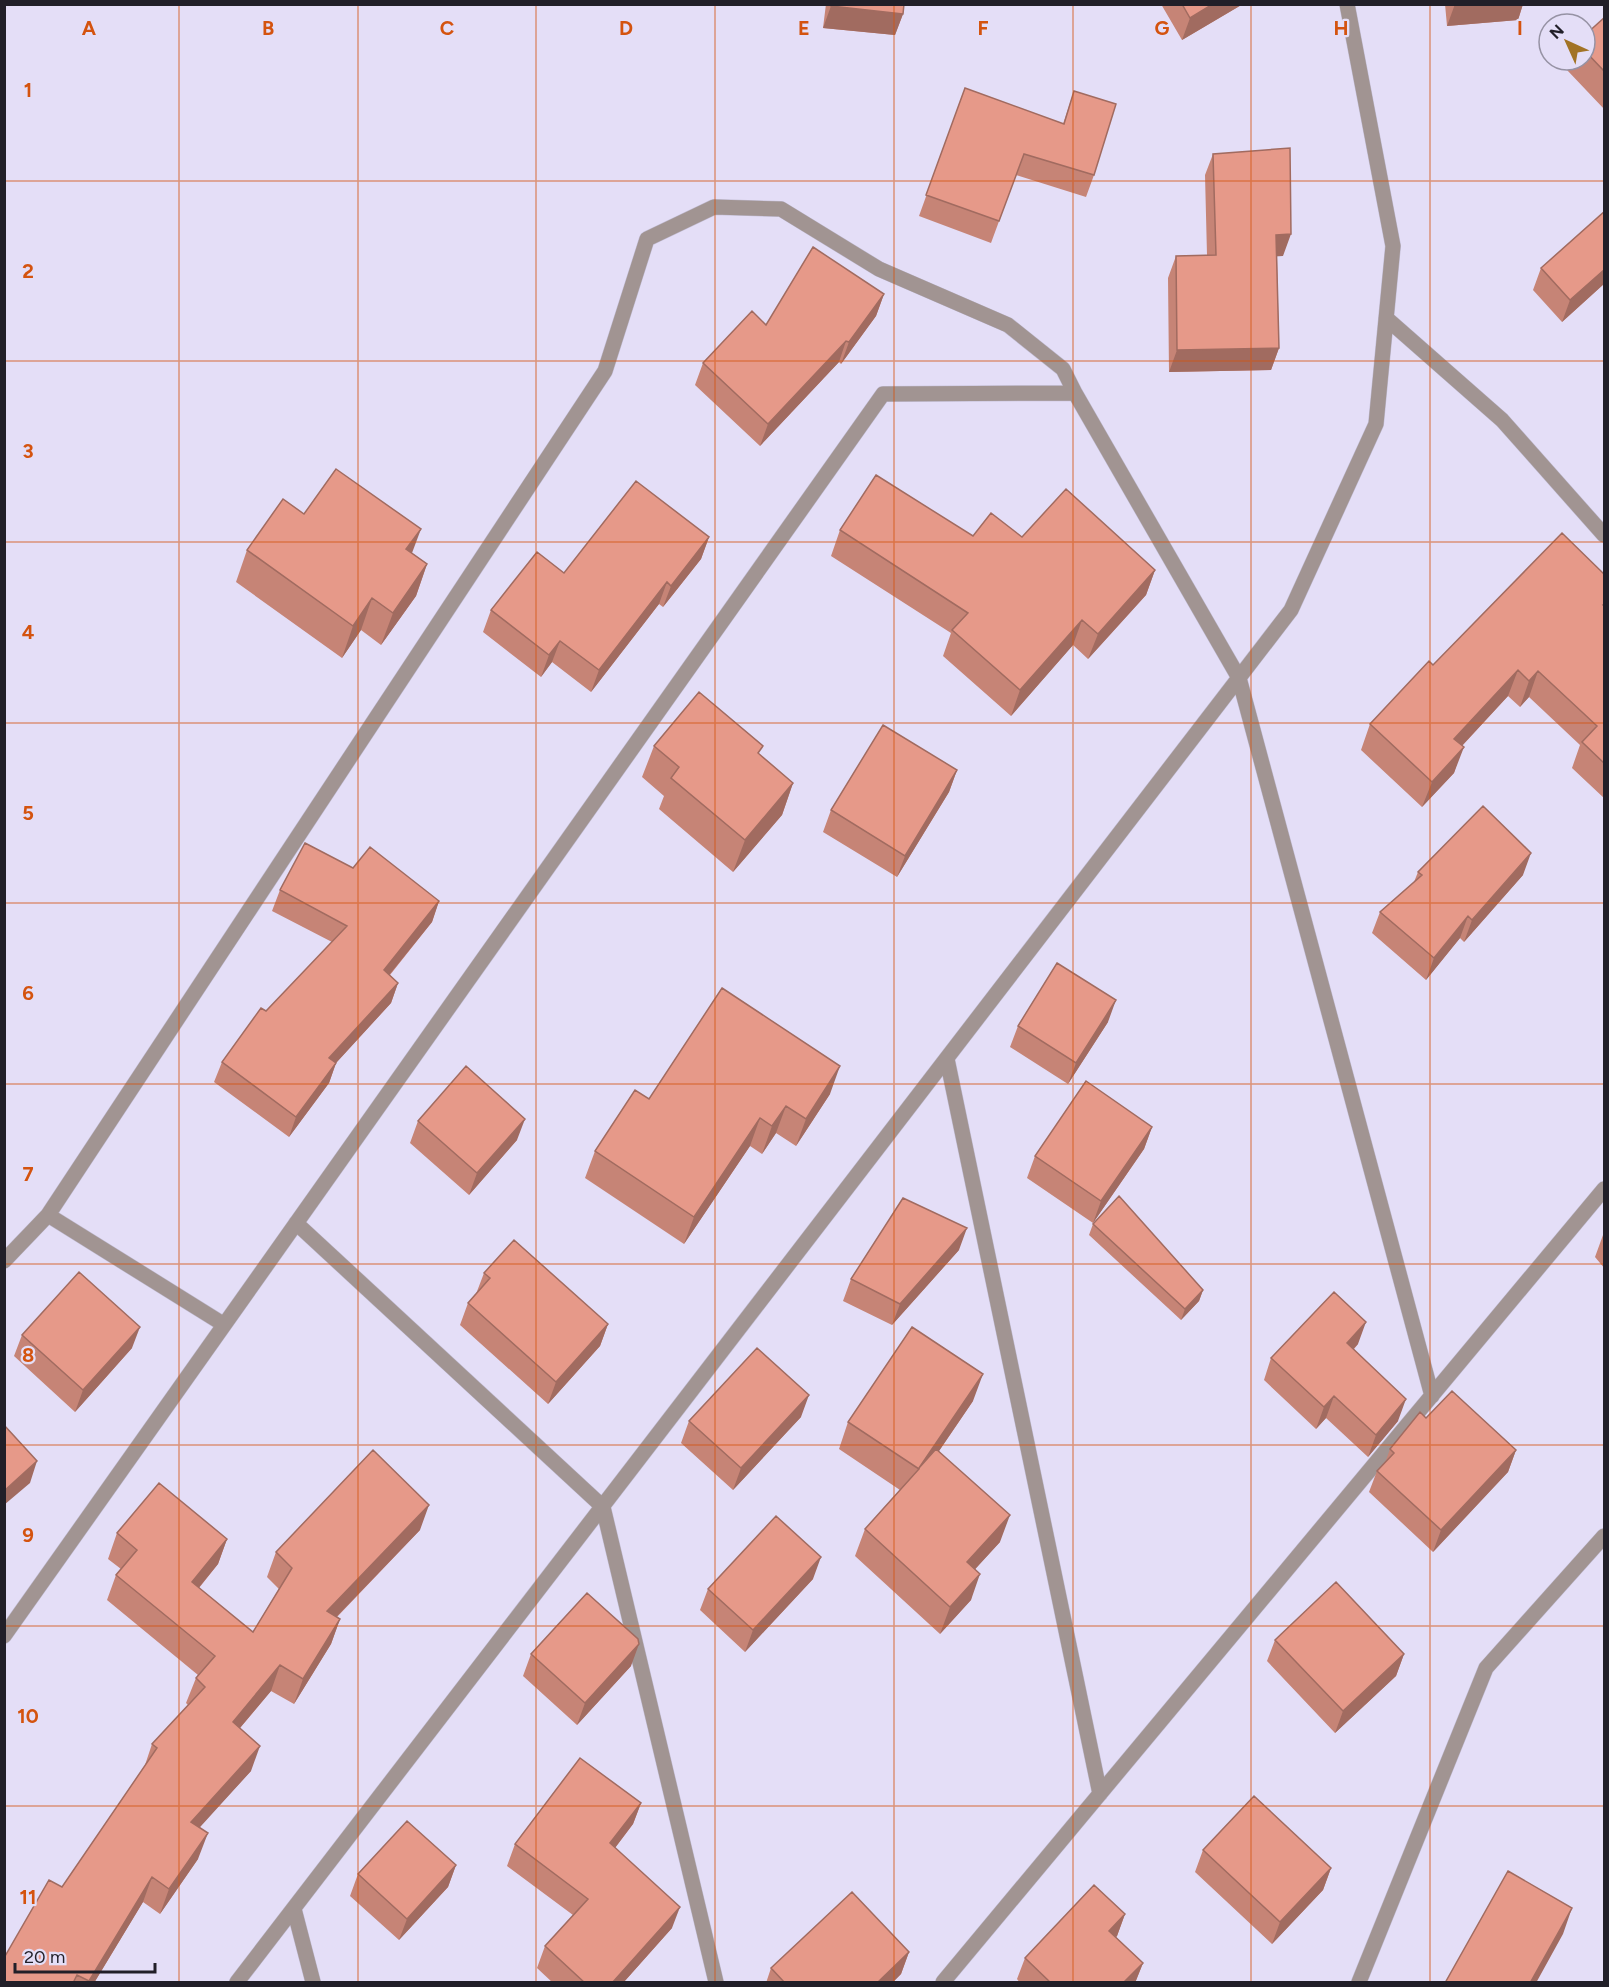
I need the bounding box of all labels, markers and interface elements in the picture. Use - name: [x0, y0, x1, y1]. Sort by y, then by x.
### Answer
- north arrow: [1537, 12, 1597, 72]
- text: A: [82, 16, 97, 40]
- text: B: [262, 16, 274, 40]
- text: C: [440, 16, 454, 40]
- text: D: [619, 16, 633, 40]
- text: E: [798, 16, 810, 40]
- text: F: [977, 16, 989, 40]
- text: G: [1155, 16, 1170, 40]
- text: H: [1334, 16, 1349, 40]
- text: I: [1517, 16, 1523, 40]
- text: N: [1546, 21, 1568, 43]
- text: 1: [24, 78, 32, 102]
- text: 2: [22, 259, 34, 283]
- text: 3: [22, 439, 34, 463]
- text: 4: [22, 620, 35, 644]
- text: 5: [22, 801, 34, 825]
- text: 6: [22, 981, 34, 1005]
- text: 7: [22, 1162, 34, 1186]
- text: 8: [22, 1343, 34, 1367]
- text: 9: [22, 1523, 34, 1547]
- text: 10: [17, 1704, 39, 1728]
- text: 11: [20, 1885, 36, 1909]
- scale bar: [15, 1936, 154, 1974]
- text: 20 m: [24, 1946, 65, 1968]

